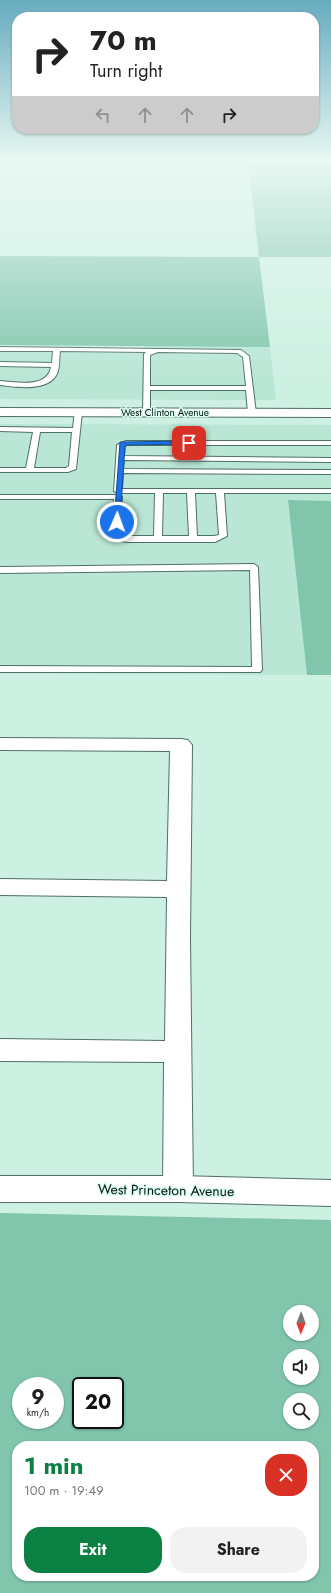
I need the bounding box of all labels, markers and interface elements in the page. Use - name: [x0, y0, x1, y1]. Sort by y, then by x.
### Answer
- text: 70 m: [90, 20, 157, 61]
- icon: right: [24, 28, 76, 80]
- text: Turn right: [90, 58, 162, 84]
- icon: left: [92, 104, 114, 126]
- icon: ahead: [134, 104, 156, 126]
- icon: ahead: [176, 104, 198, 126]
- icon: right: [218, 104, 240, 126]
- street label: West Clinton Avenue: [121, 405, 209, 420]
- pin: [172, 426, 206, 460]
- icon: arrive: [178, 432, 200, 454]
- position arrow: [96, 501, 138, 543]
- street label: West Princeton Avenue: [98, 1179, 234, 1201]
- north arrow: [283, 1305, 319, 1341]
- map controls: [283, 1305, 319, 1429]
- button: sound: [283, 1349, 319, 1385]
- speed limit sign: 20: [72, 1377, 124, 1429]
- text: 9: [31, 1383, 45, 1412]
- button: search: [283, 1393, 319, 1429]
- text: km/h: [27, 1405, 49, 1420]
- text: 1 min: [24, 1448, 84, 1483]
- button: close: [265, 1454, 307, 1496]
- text: 100 m · 19:49: [24, 1481, 104, 1500]
- button: Exit: [24, 1527, 162, 1573]
- button: Share: [170, 1527, 307, 1573]

